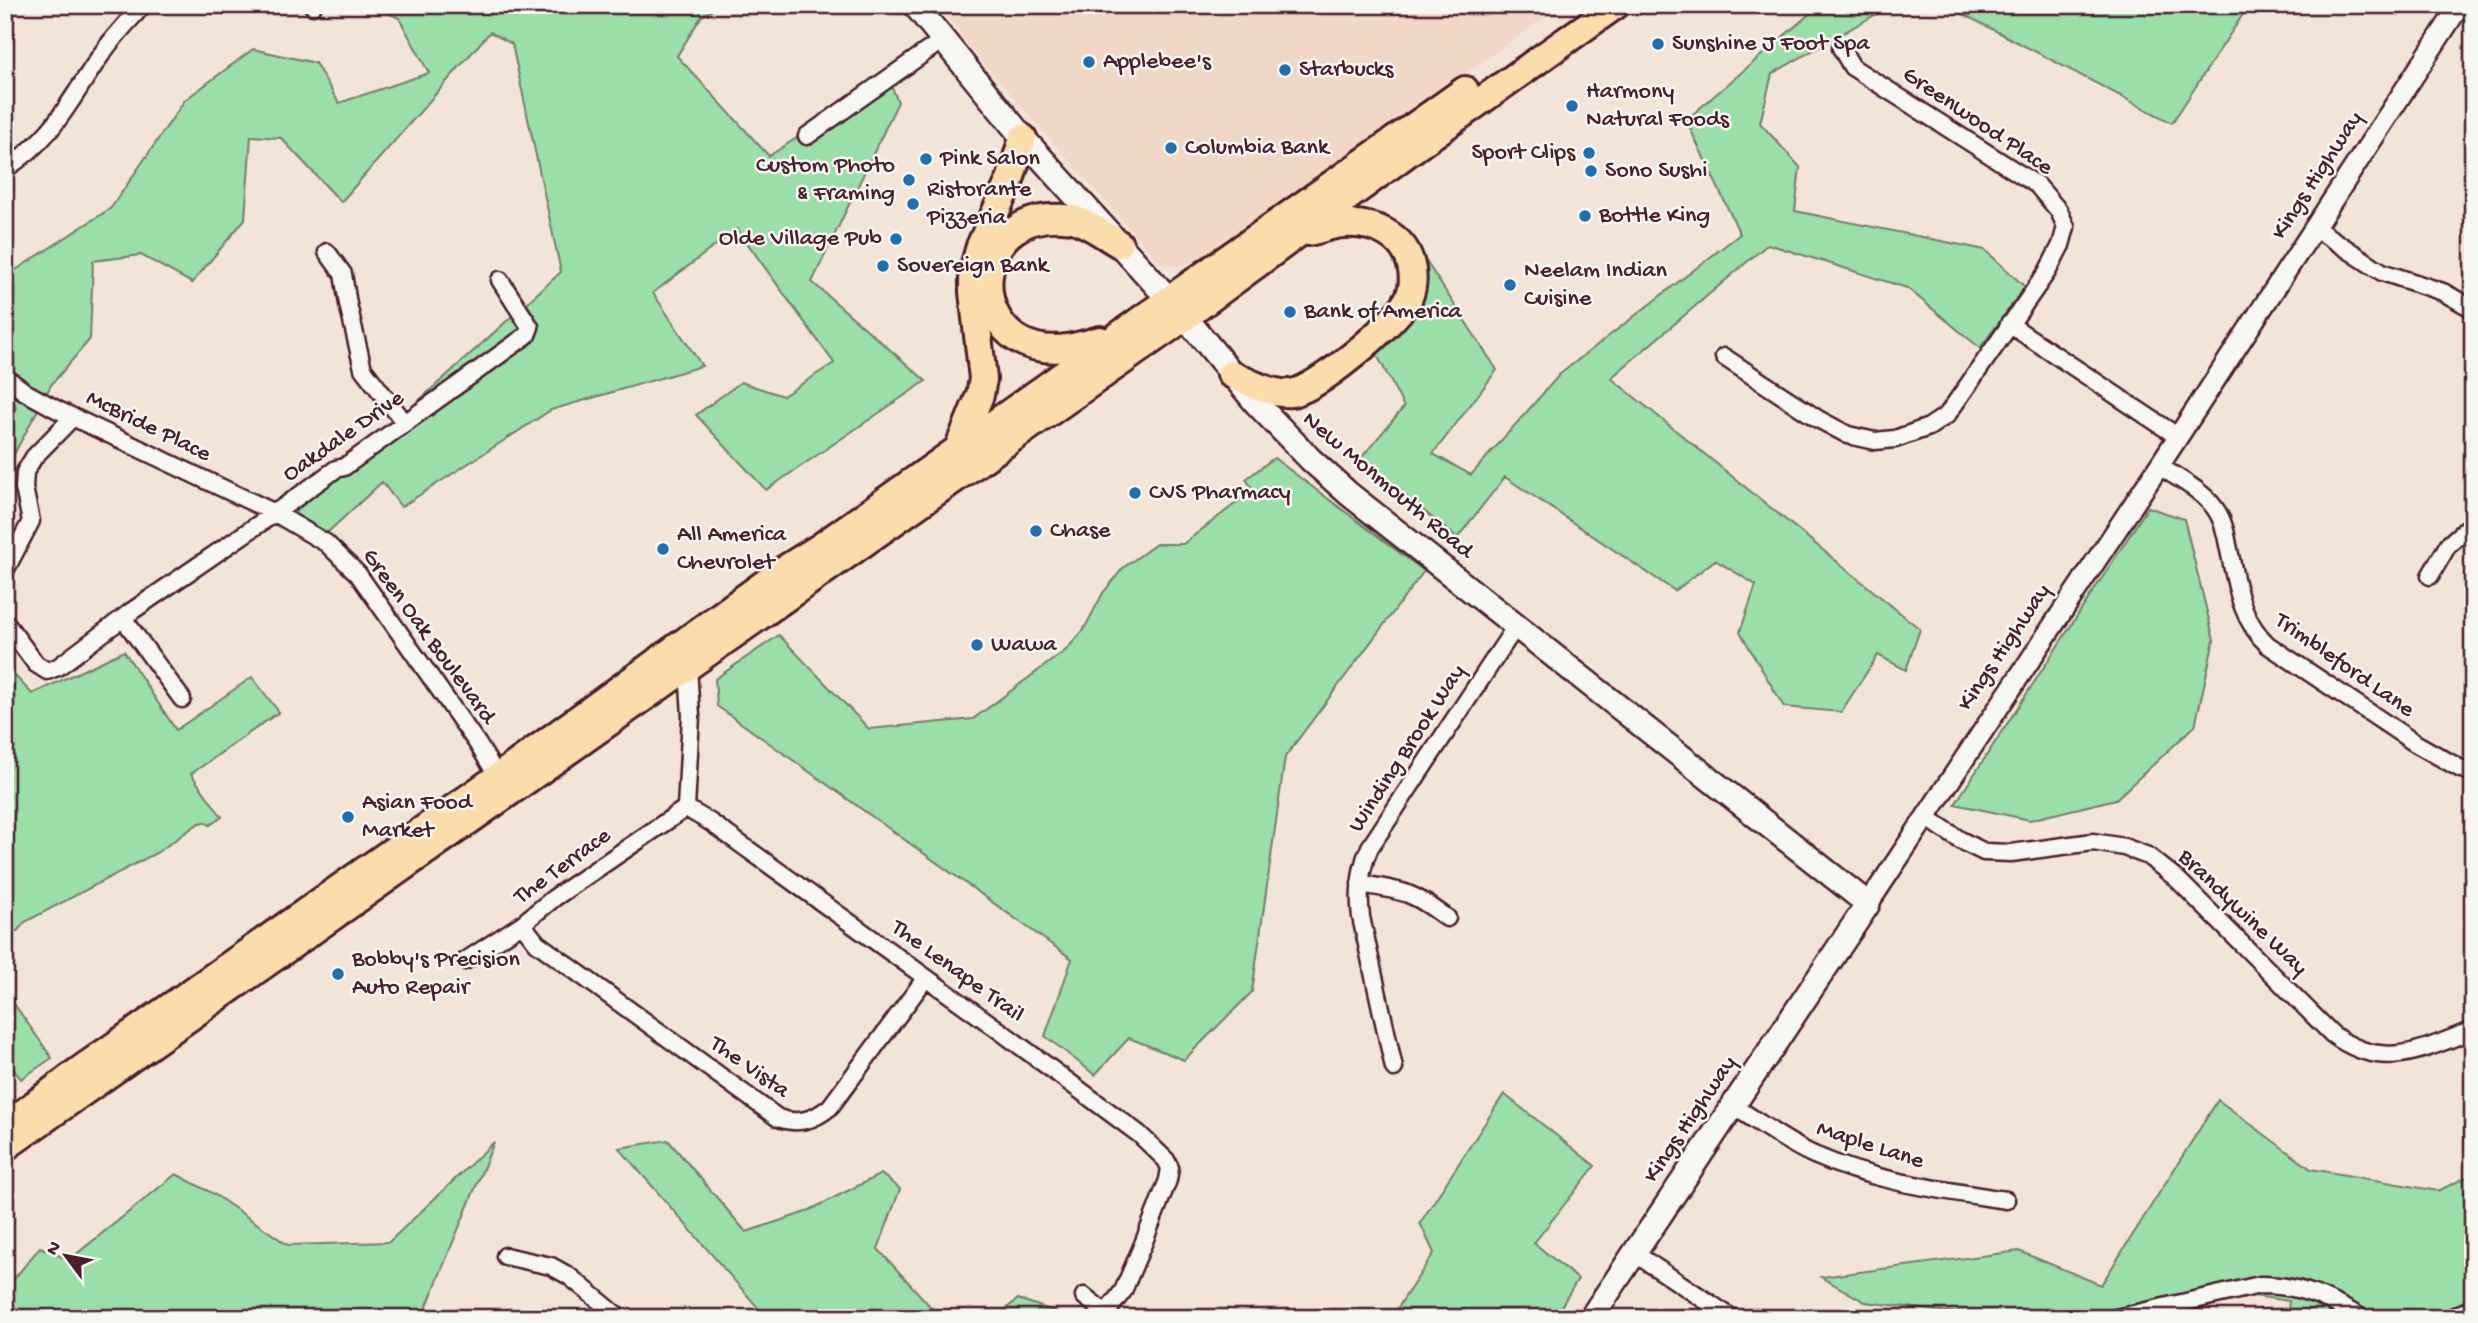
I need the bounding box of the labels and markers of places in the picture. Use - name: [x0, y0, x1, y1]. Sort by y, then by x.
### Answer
- place label: Sunshine J Foot Spa: [1672, 30, 1870, 59]
- marker: Sunshine J Foot Spa: [1650, 36, 1666, 52]
- place label: Applebee's: [1103, 48, 1212, 77]
- marker: Applebee's: [1081, 54, 1097, 70]
- place label: Starbucks: [1299, 56, 1395, 85]
- marker: Starbucks: [1277, 62, 1293, 78]
- place label: Harmony Natural Foods: [1586, 78, 1730, 135]
- marker: Harmony Natural Foods: [1564, 98, 1580, 114]
- place label: Columbia Bank: [1185, 134, 1331, 163]
- place label: Sport Clips: [1471, 139, 1576, 168]
- marker: Columbia Bank: [1163, 140, 1179, 156]
- place label: Pink Salon: [939, 145, 1040, 174]
- marker: Sport Clips: [1581, 145, 1597, 161]
- marker: Pink Salon: [918, 151, 934, 167]
- place label: Custom Photo & Framing: [756, 152, 895, 209]
- place label: Sono Sushi: [1605, 157, 1707, 186]
- marker: Sono Sushi: [1583, 163, 1599, 179]
- marker: Custom Photo & Framing: [901, 172, 917, 188]
- place label: Ristorante Pizzeria: [926, 176, 1032, 233]
- marker: Ristorante Pizzeria: [905, 196, 921, 212]
- place label: Bottle King: [1598, 202, 1710, 231]
- marker: Bottle King: [1577, 208, 1593, 224]
- place label: Olde Village Pub: [719, 225, 882, 254]
- marker: Olde Village Pub: [888, 231, 904, 247]
- place label: Sovereign Bank: [897, 252, 1050, 281]
- place label: Neelam Indian Cuisine: [1524, 257, 1668, 314]
- marker: Sovereign Bank: [875, 258, 891, 274]
- marker: Neelam Indian Cuisine: [1502, 277, 1518, 293]
- place label: Bank of America: [1303, 298, 1462, 327]
- marker: Bank of America: [1282, 304, 1298, 320]
- place label: CVS Pharmacy: [1149, 479, 1291, 508]
- marker: CVS Pharmacy: [1127, 485, 1143, 501]
- place label: Chase: [1050, 517, 1111, 546]
- place label: All America Chevrolet: [677, 521, 787, 578]
- marker: Chase: [1028, 523, 1044, 539]
- marker: All America Chevrolet: [655, 541, 671, 557]
- place label: Wawa: [991, 631, 1057, 660]
- marker: Wawa: [969, 637, 985, 653]
- place label: Asian Food Market: [362, 789, 474, 846]
- marker: Asian Food Market: [340, 809, 356, 825]
- place label: Bobby's Precision Auto Repair: [351, 946, 520, 1003]
- marker: Bobby's Precision Auto Repair: [330, 966, 346, 982]

